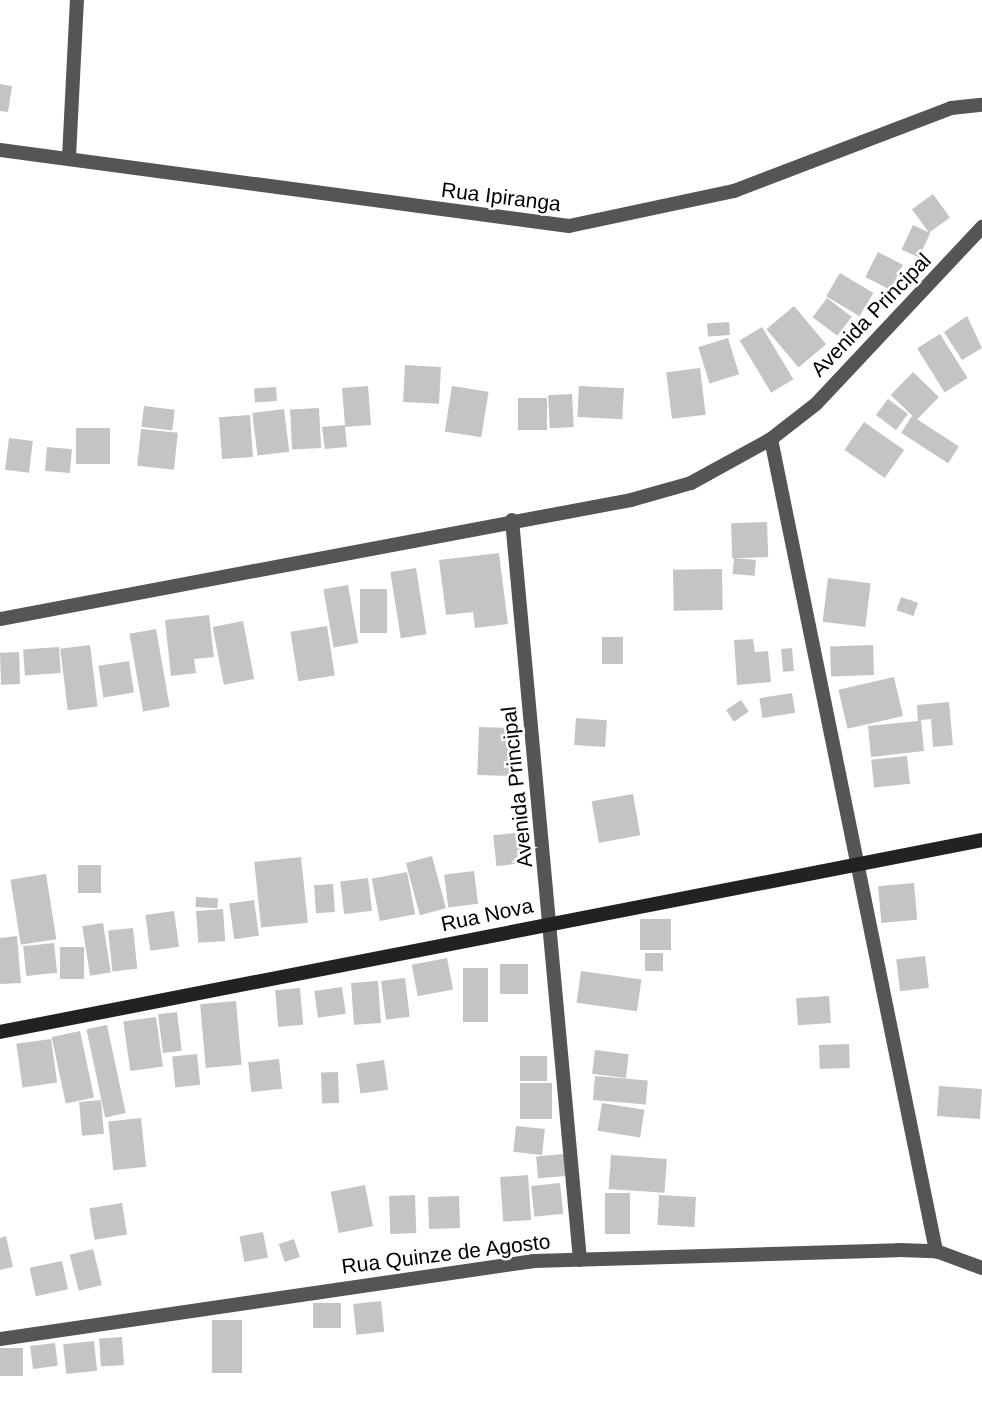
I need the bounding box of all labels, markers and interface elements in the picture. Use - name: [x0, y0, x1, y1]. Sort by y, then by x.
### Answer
- street label: Rua Ipiranga: [440, 177, 562, 217]
- street label: Avenida Principal: [806, 248, 936, 382]
- street label: Avenida Principal: [496, 705, 538, 869]
- street label: Rua Nova: [439, 893, 535, 937]
- street label: Rua Quinze de Agosto: [340, 1229, 552, 1279]

